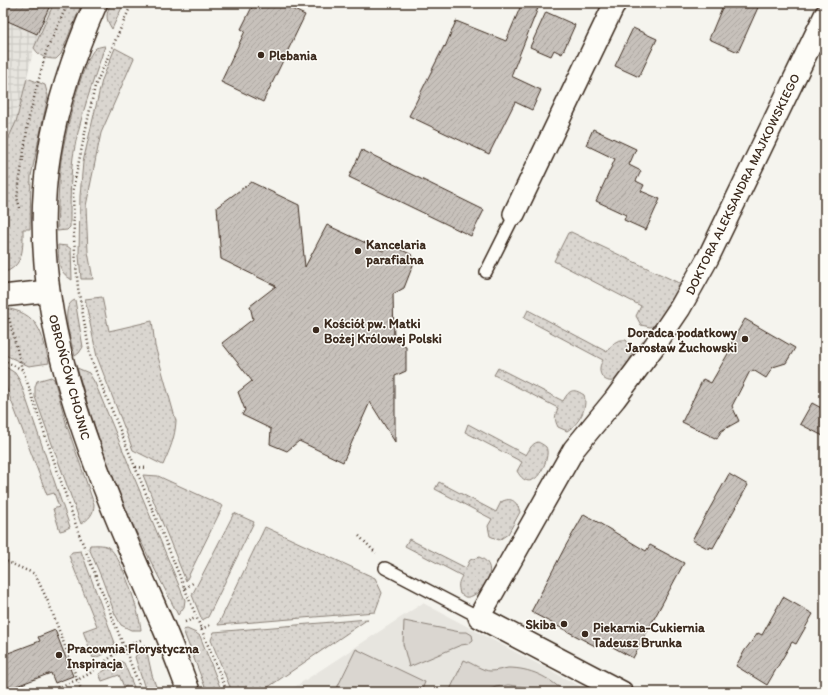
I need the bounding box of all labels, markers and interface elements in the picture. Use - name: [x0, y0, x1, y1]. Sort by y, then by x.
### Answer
- place label: Plebania: [269, 48, 317, 63]
- marker: Plebania: [256, 50, 266, 60]
- street label: DOKTORA ALEKSANDRA MAJKOWSKIEGO: [682, 71, 803, 297]
- place label: Kancelaria parafialna: [365, 237, 426, 268]
- marker: Kancelaria parafialna: [353, 246, 363, 256]
- street label: OBROŃCÓW CHOJNIC: [46, 313, 94, 442]
- place label: Kościół pw. Matki Bożej Królowej Polski: [324, 316, 442, 347]
- marker: Kościół pw. Matki Bożej Królowej Polski: [311, 325, 321, 335]
- place label: Doradca podatkowy Jarosław Żuchowski: [625, 325, 738, 355]
- marker: Doradca podatkowy Jarosław Żuchowski: [740, 334, 750, 344]
- place label: Skiba: [525, 617, 557, 632]
- marker: Skiba: [559, 619, 569, 629]
- place label: Piekarnia-Cukiernia Tadeusz Brunka: [592, 620, 705, 650]
- marker: Piekarnia-Cukiernia Tadeusz Brunka: [580, 629, 590, 639]
- place label: Pracownia Florystyczna Inspiracja: [67, 641, 199, 672]
- marker: Pracownia Florystyczna Inspiracja: [54, 650, 64, 660]

